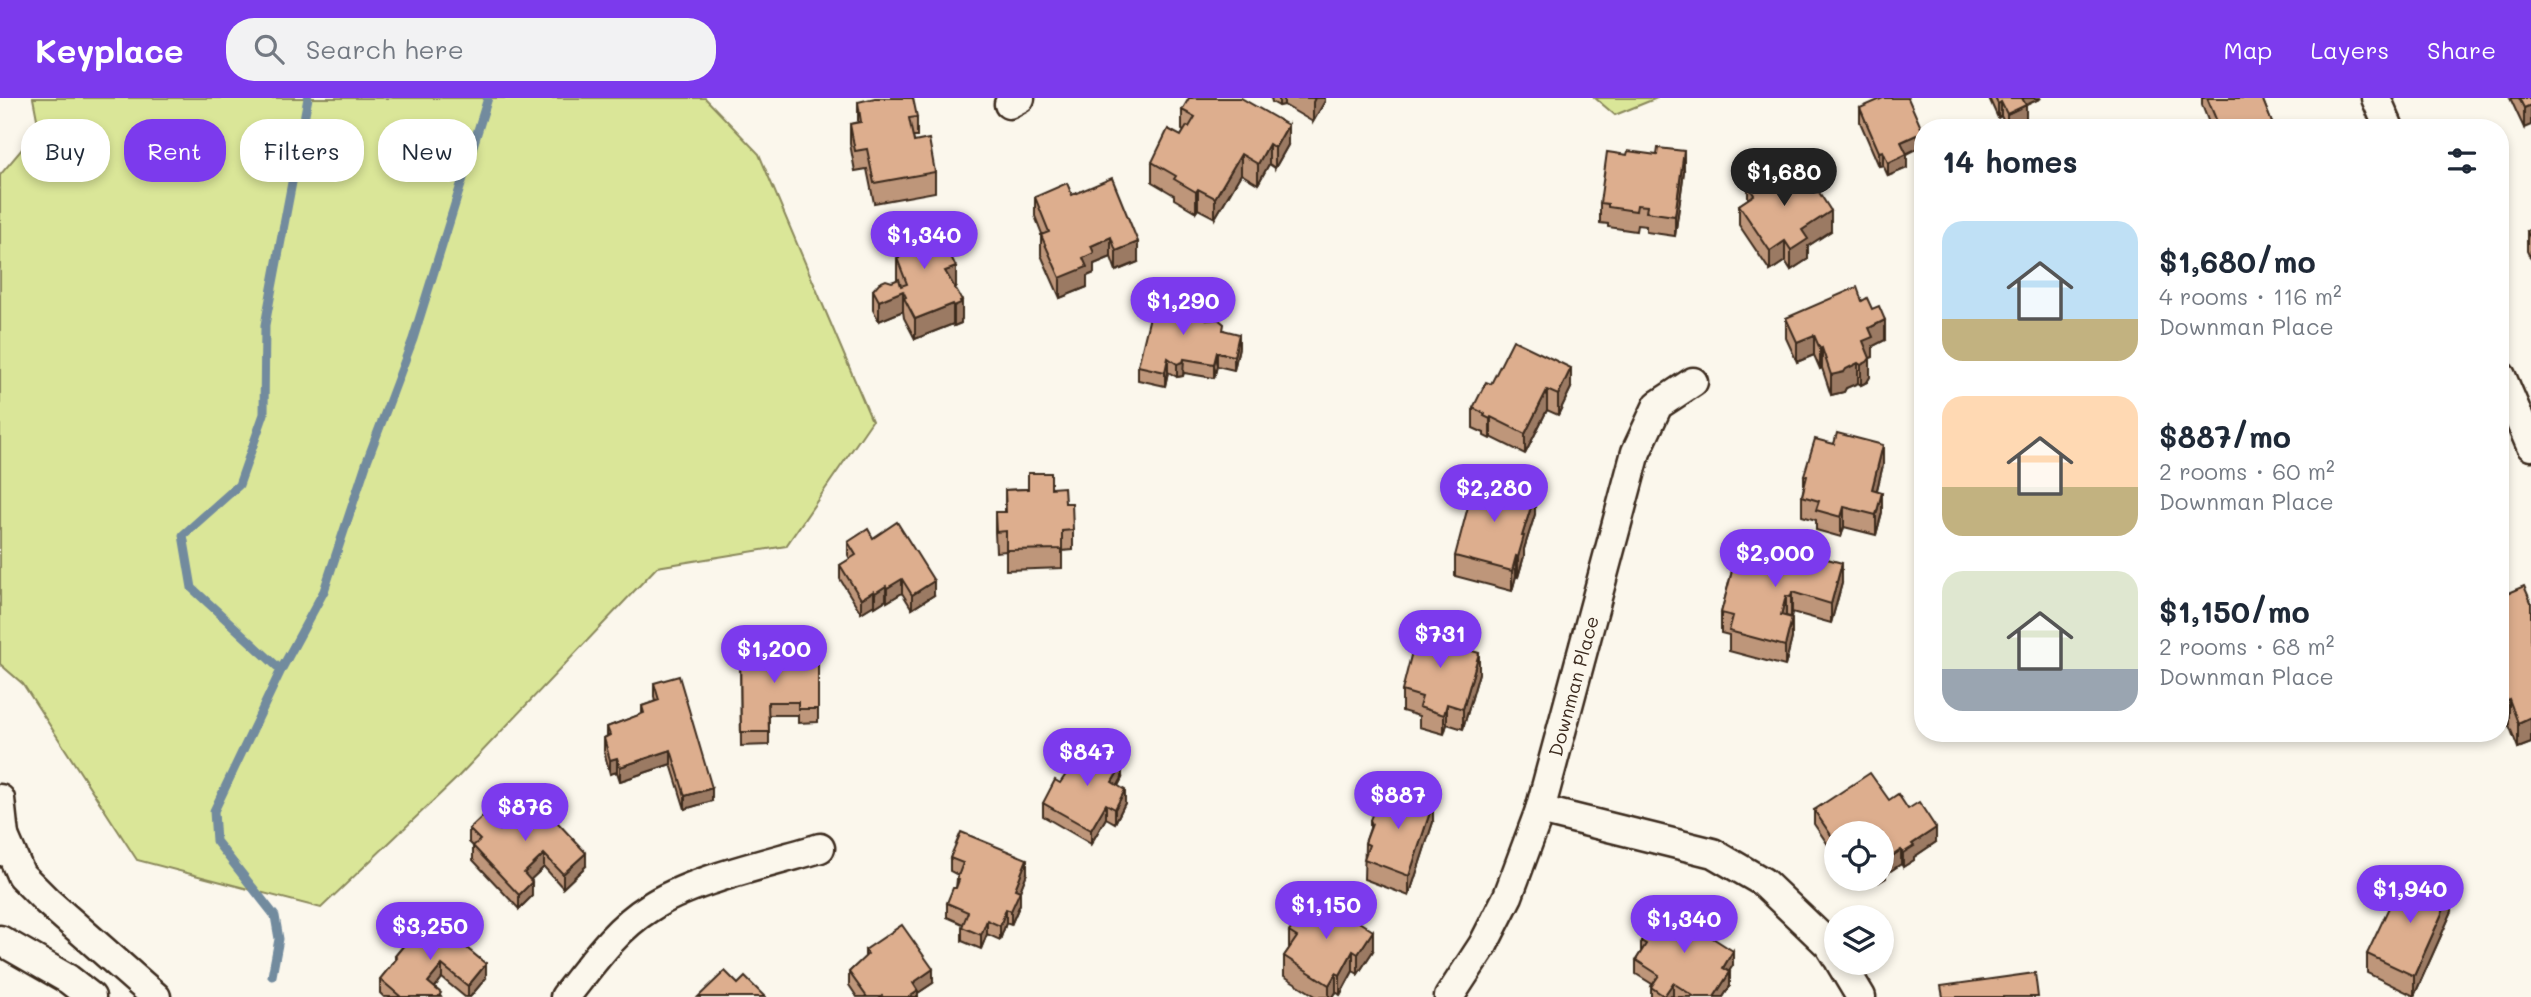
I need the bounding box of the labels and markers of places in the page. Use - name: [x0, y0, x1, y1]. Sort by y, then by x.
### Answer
- pin: $1,680: [1727, 148, 1841, 208]
- pin: $1,340: [867, 212, 981, 271]
- pin: $1,290: [1126, 278, 1240, 337]
- pin: $2,280: [1437, 464, 1551, 524]
- pin: $2,000: [1718, 530, 1832, 589]
- pin: $731: [1399, 610, 1481, 670]
- pin: $1,200: [717, 626, 831, 685]
- pin: $847: [1046, 728, 1128, 788]
- pin: $887: [1357, 772, 1439, 831]
- pin: $876: [484, 784, 566, 843]
- pin: $1,940: [2353, 866, 2467, 925]
- pin: $1,150: [1269, 882, 1383, 941]
- pin: $1,340: [1627, 896, 1741, 955]
- pin: $3,250: [373, 902, 487, 962]

